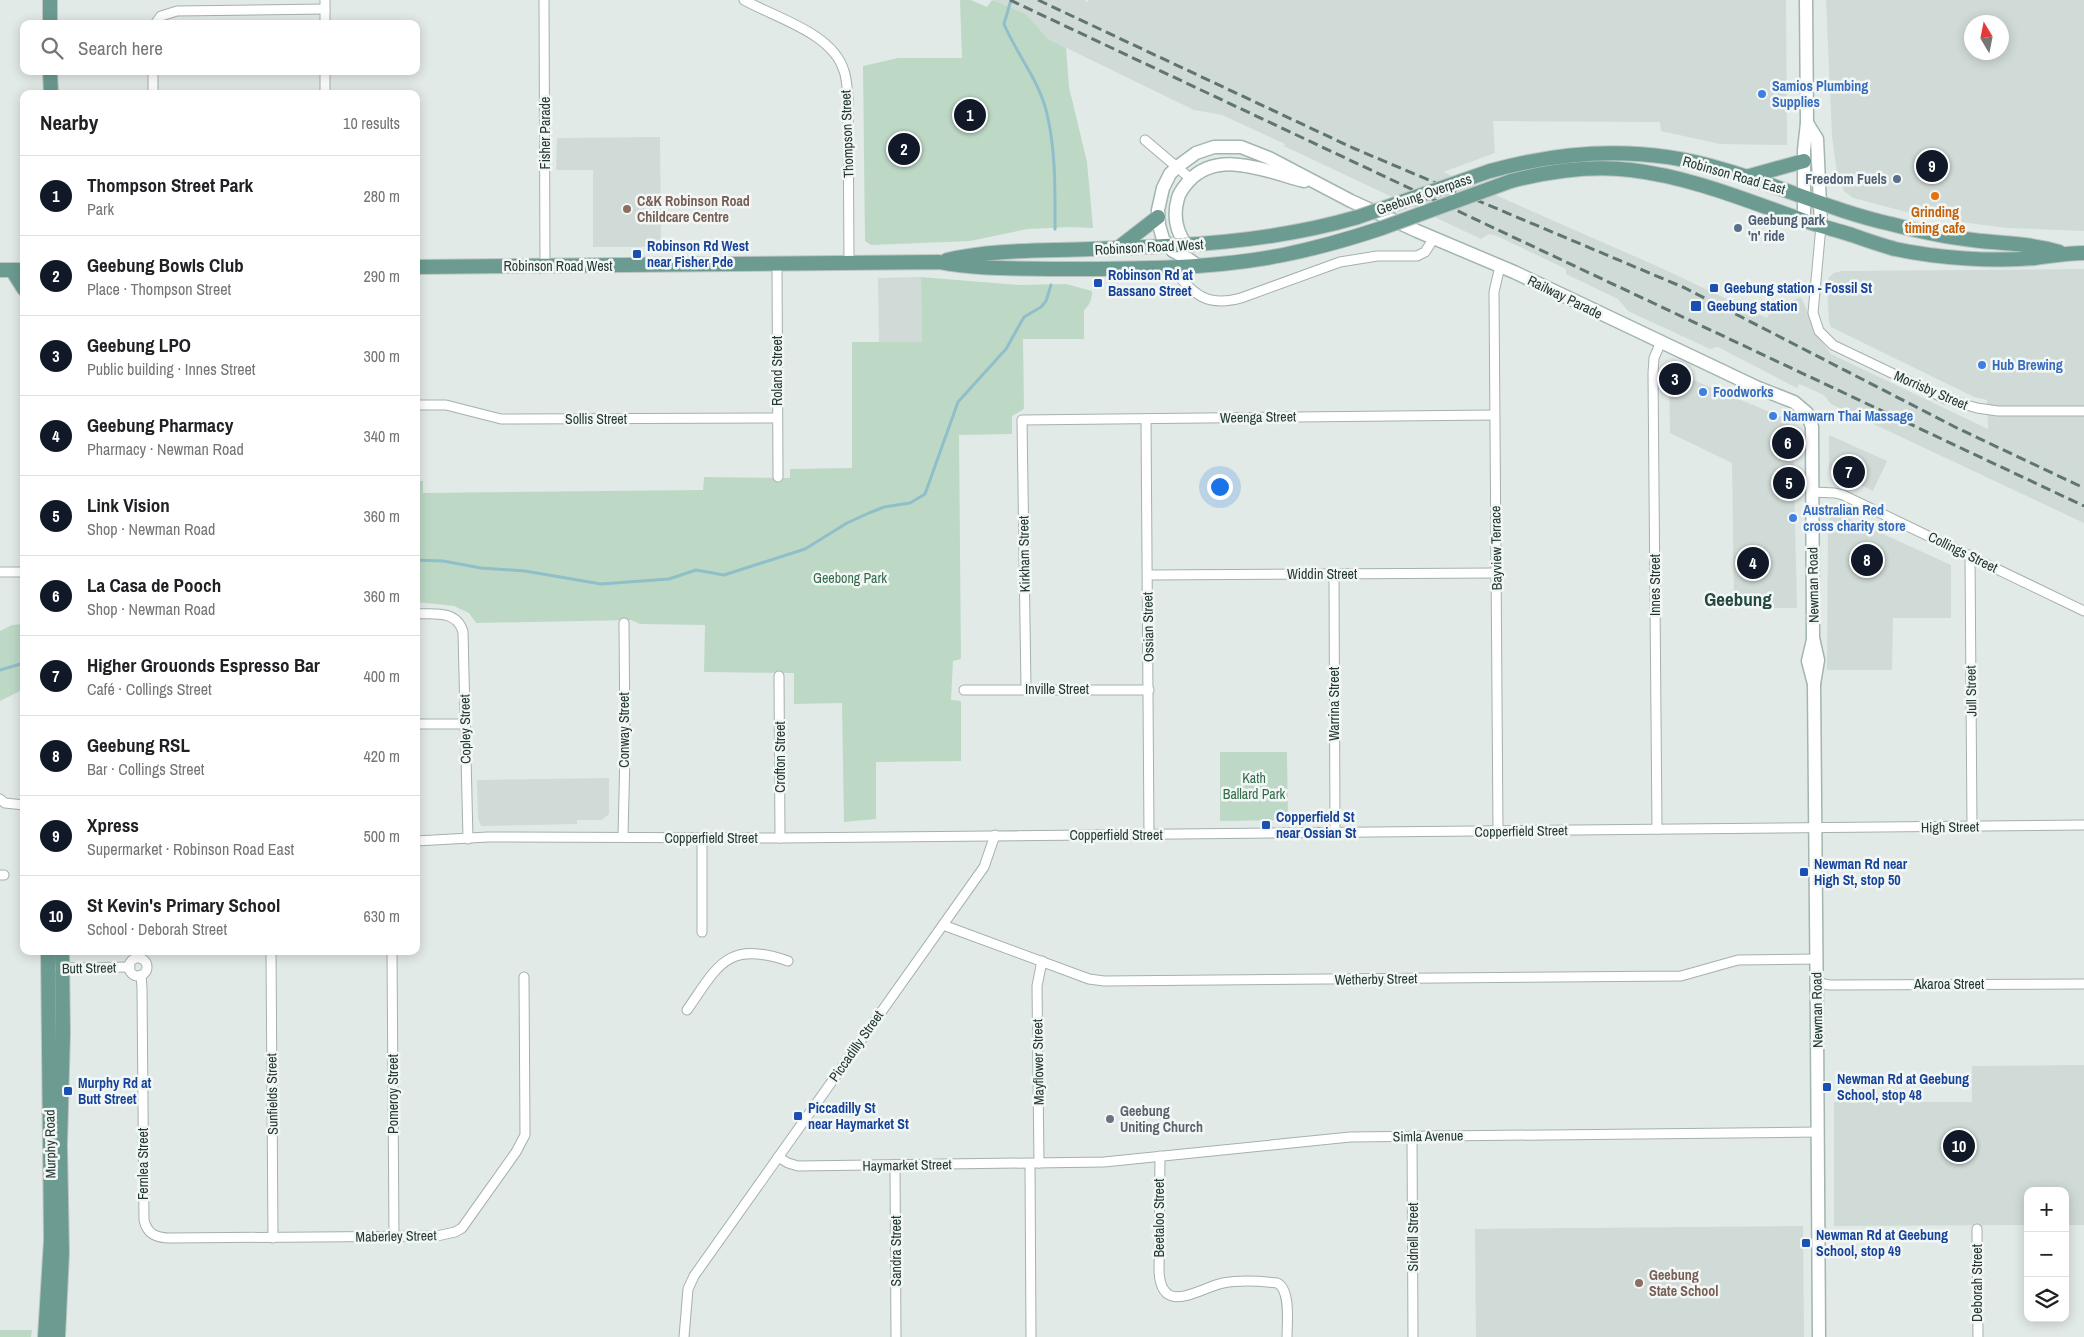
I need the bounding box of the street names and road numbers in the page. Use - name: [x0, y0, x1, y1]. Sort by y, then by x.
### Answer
- street label: Thompson Street: [836, 90, 858, 178]
- street label: Fisher Parade: [536, 97, 554, 169]
- street label: Robinson Road East: [1681, 152, 1787, 198]
- street label: Geebung Overpass: [1374, 169, 1474, 219]
- street label: Robinson Road West: [1094, 235, 1204, 259]
- street label: Robinson Road West: [504, 257, 612, 275]
- street label: Railway Parade: [1525, 271, 1605, 323]
- street label: Roland Street: [768, 336, 786, 406]
- street label: Morrisby Street: [1891, 366, 1971, 414]
- street label: Weenga Street: [1220, 407, 1296, 427]
- street label: Sollis Street: [565, 410, 627, 428]
- street label: Bayview Terrace: [1486, 506, 1506, 590]
- street label: Kirkham Street: [1014, 516, 1034, 592]
- street label: Collings Street: [1925, 527, 2001, 577]
- street label: Newman Road: [1803, 547, 1823, 623]
- street label: Innes Street: [1646, 554, 1664, 616]
- street label: Widdin Street: [1287, 565, 1357, 583]
- street label: Ossian Street: [1138, 592, 1158, 662]
- street label: Jull Street: [1962, 665, 1980, 717]
- street label: Warrina Street: [1325, 667, 1343, 741]
- street label: Inville Street: [1025, 680, 1089, 698]
- street label: Conway Street: [615, 692, 633, 768]
- street label: Copley Street: [455, 694, 475, 764]
- street label: Crofton Street: [771, 721, 789, 793]
- street label: High Street: [1921, 817, 1979, 837]
- street label: Copperfield Street: [1474, 821, 1568, 841]
- street label: Copperfield Street: [1069, 826, 1163, 844]
- street label: Copperfield Street: [664, 829, 758, 847]
- street label: Butt Street: [62, 959, 116, 977]
- street label: Wetherby Street: [1334, 969, 1418, 989]
- street label: Newman Road: [1807, 972, 1827, 1048]
- street label: Akaroa Street: [1913, 975, 1984, 993]
- street label: Piccadilly Street: [825, 1007, 887, 1085]
- street label: Mayflower Street: [1028, 1019, 1048, 1105]
- street label: Sunfields Street: [262, 1053, 282, 1135]
- street label: Pomeroy Street: [384, 1054, 402, 1134]
- street label: Murphy Road: [40, 1109, 60, 1179]
- street label: Simla Avenue: [1393, 1126, 1463, 1146]
- street label: Fernlea Street: [134, 1128, 152, 1200]
- street label: Haymarket Street: [862, 1155, 952, 1175]
- street label: Beetaloo Street: [1150, 1178, 1168, 1258]
- street label: Sidnell Street: [1404, 1203, 1422, 1271]
- street label: Sandra Street: [887, 1216, 905, 1286]
- street label: Maberley Street: [355, 1226, 437, 1246]
- street label: Deborah Street: [1968, 1244, 1986, 1322]

